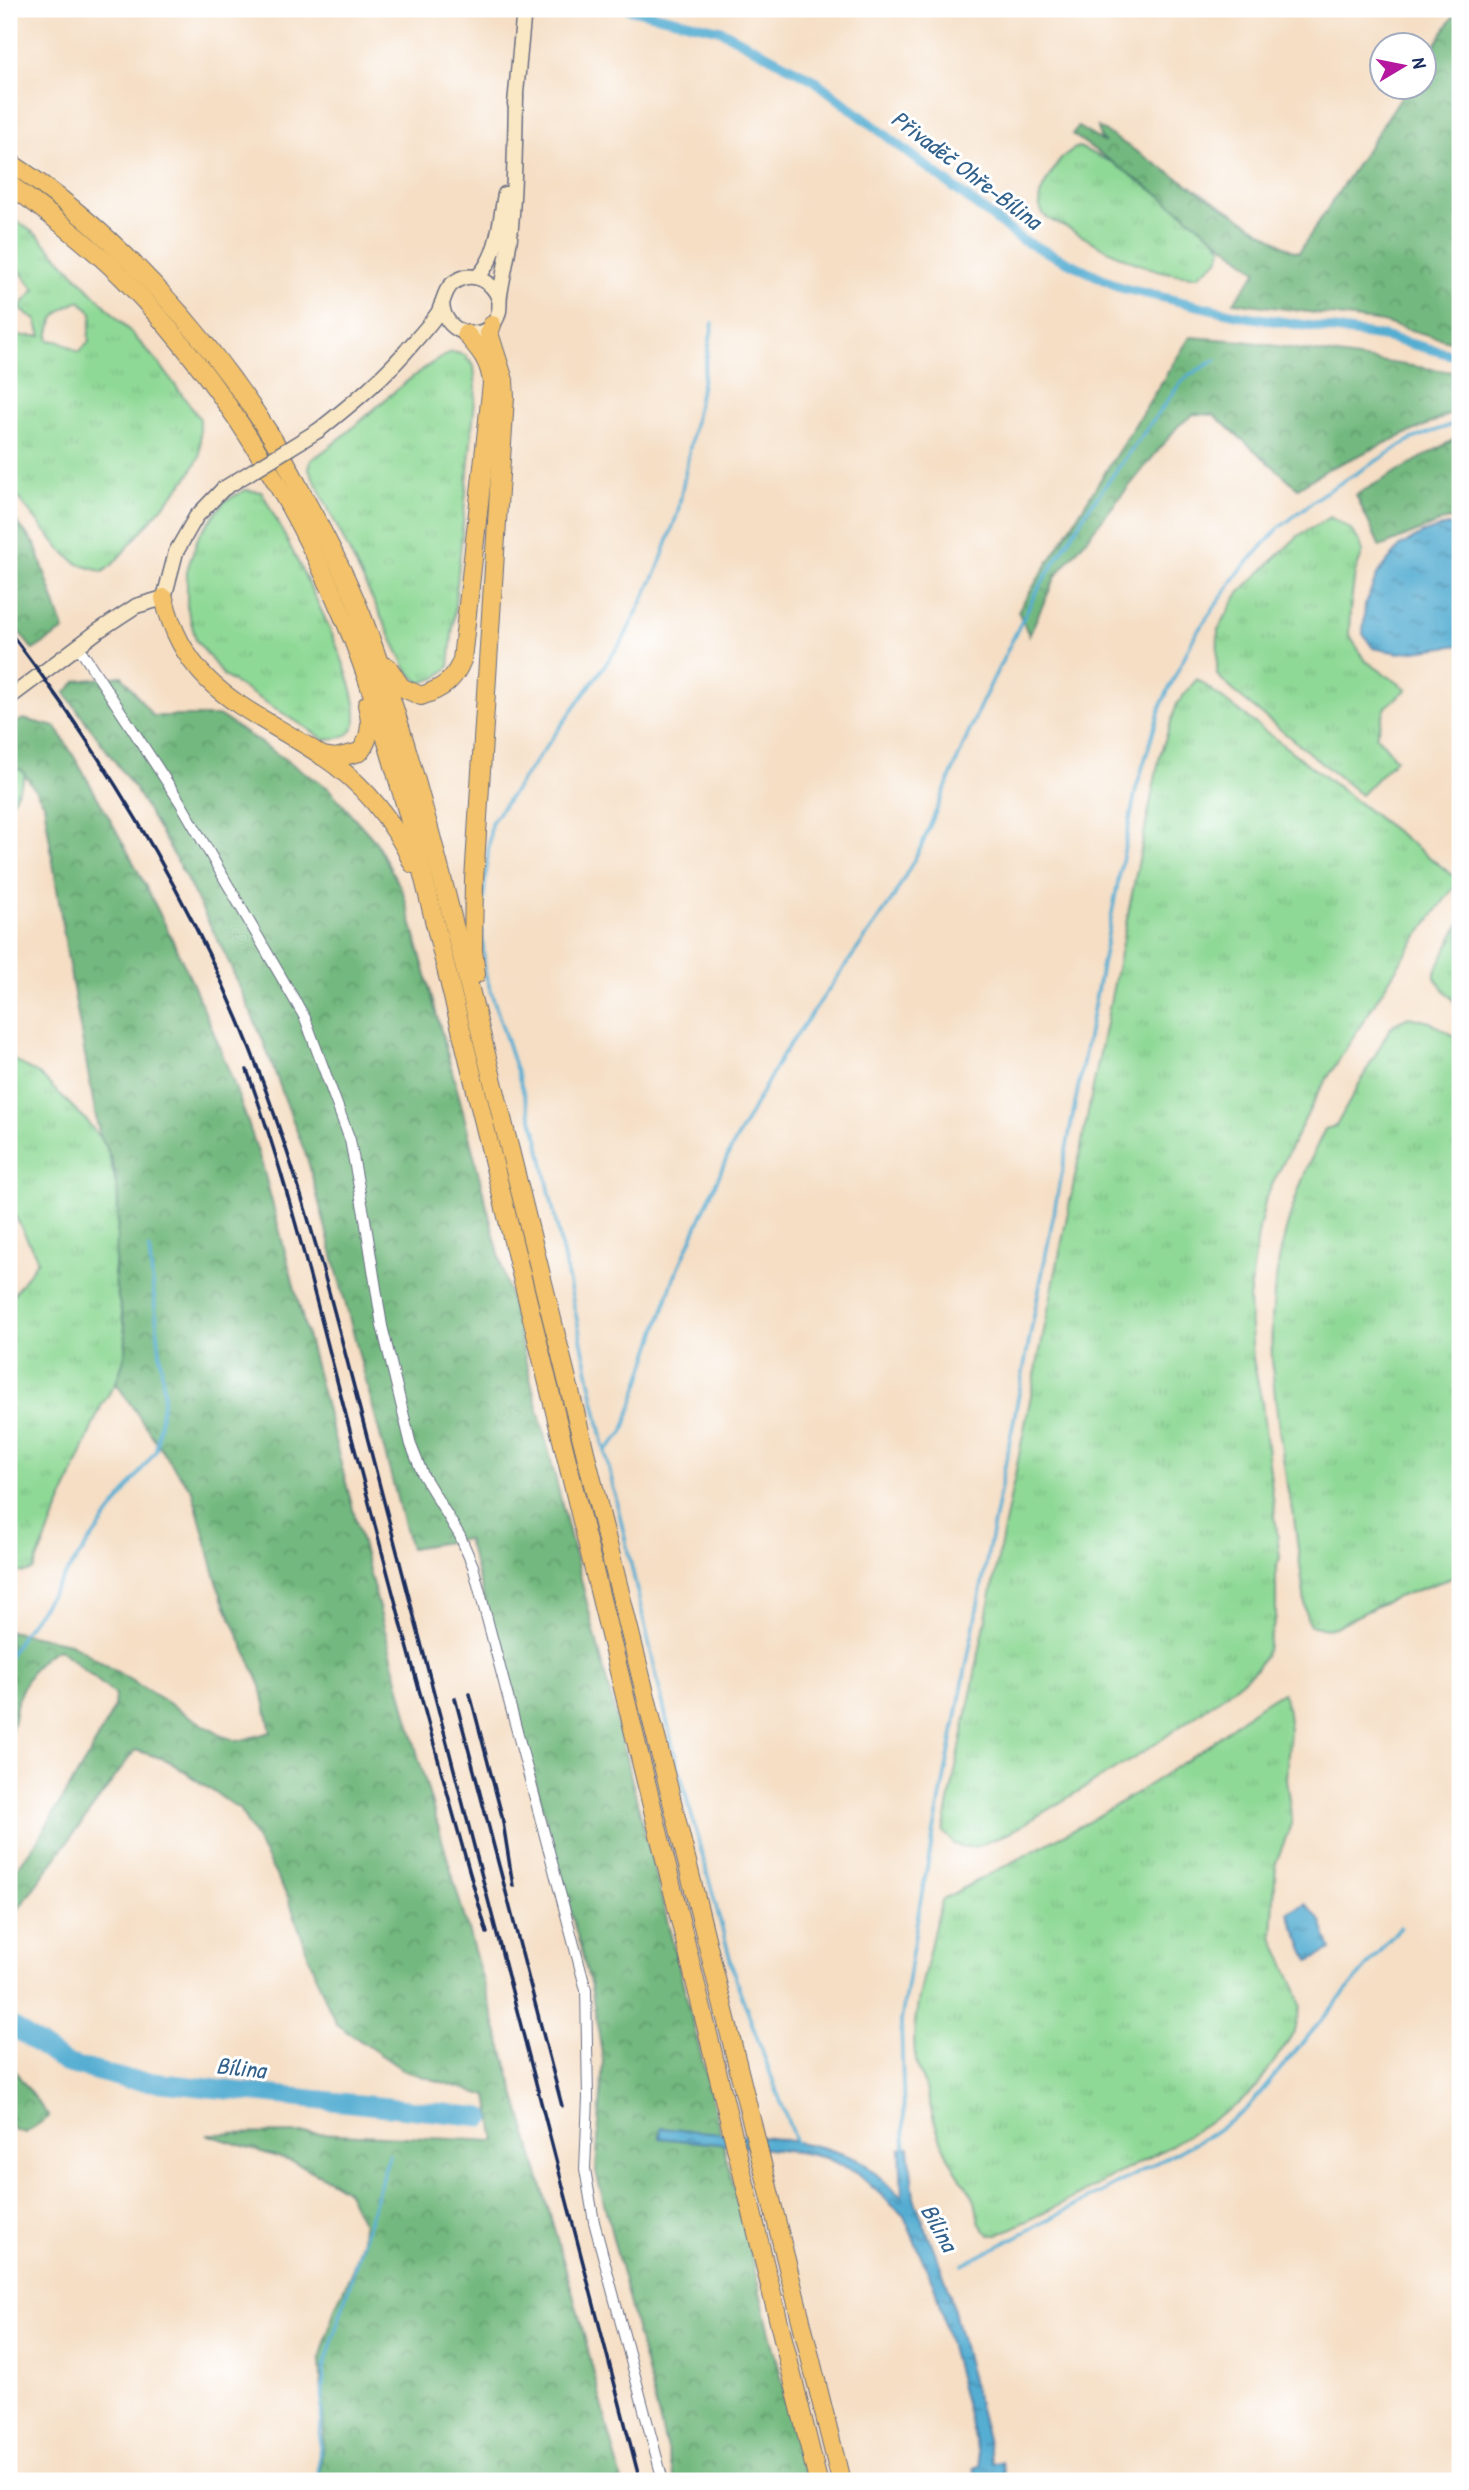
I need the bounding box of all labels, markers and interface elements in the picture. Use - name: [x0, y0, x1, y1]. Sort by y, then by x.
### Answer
- north arrow: [1368, 32, 1438, 102]
- text: N: [1406, 56, 1433, 70]
- water label: Přivaděč Ohře-Bílina: [885, 102, 1051, 238]
- water label: Bílina: [215, 2048, 270, 2086]
- water label: Bílina: [914, 2198, 967, 2259]

